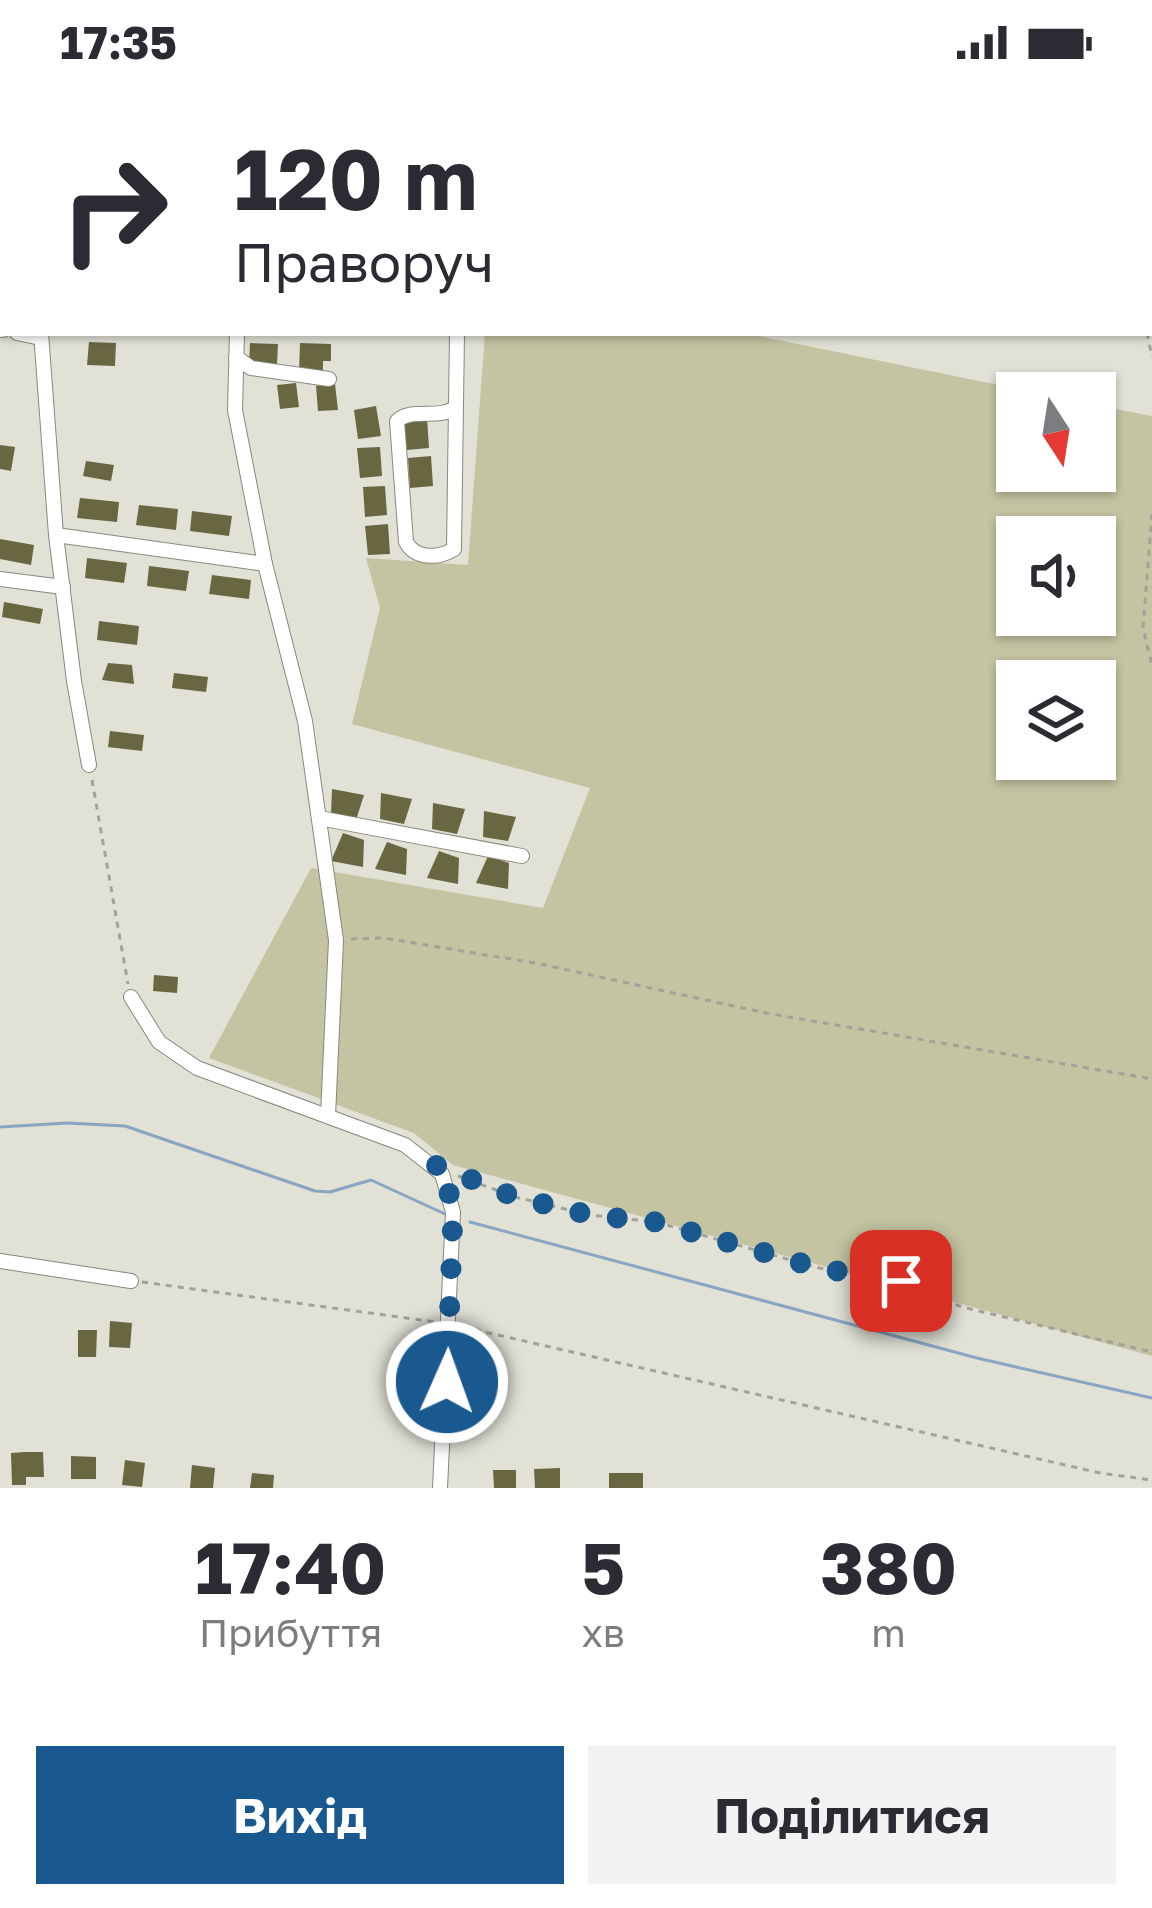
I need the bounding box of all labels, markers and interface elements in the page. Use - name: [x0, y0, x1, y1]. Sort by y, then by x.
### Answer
- text: 17:35: [60, 15, 177, 69]
- text: 120 m: [234, 128, 478, 228]
- icon: right: [36, 132, 192, 288]
- text: Праворуч: [234, 229, 494, 294]
- north arrow: [996, 372, 1116, 492]
- map controls: [996, 372, 1116, 780]
- button: sound: [996, 516, 1116, 636]
- button: layers: [996, 660, 1116, 780]
- pin: [850, 1230, 952, 1332]
- icon: arrive: [868, 1248, 934, 1314]
- position arrow: [384, 1319, 510, 1445]
- text: 17:40: [195, 1523, 386, 1610]
- text: 5: [581, 1523, 625, 1610]
- text: 380: [820, 1523, 957, 1610]
- text: Прибуття: [199, 1609, 382, 1656]
- text: хв: [581, 1609, 625, 1656]
- text: m: [871, 1609, 906, 1656]
- button: Вихід: [36, 1746, 564, 1884]
- button: Поділитися: [588, 1746, 1116, 1884]

